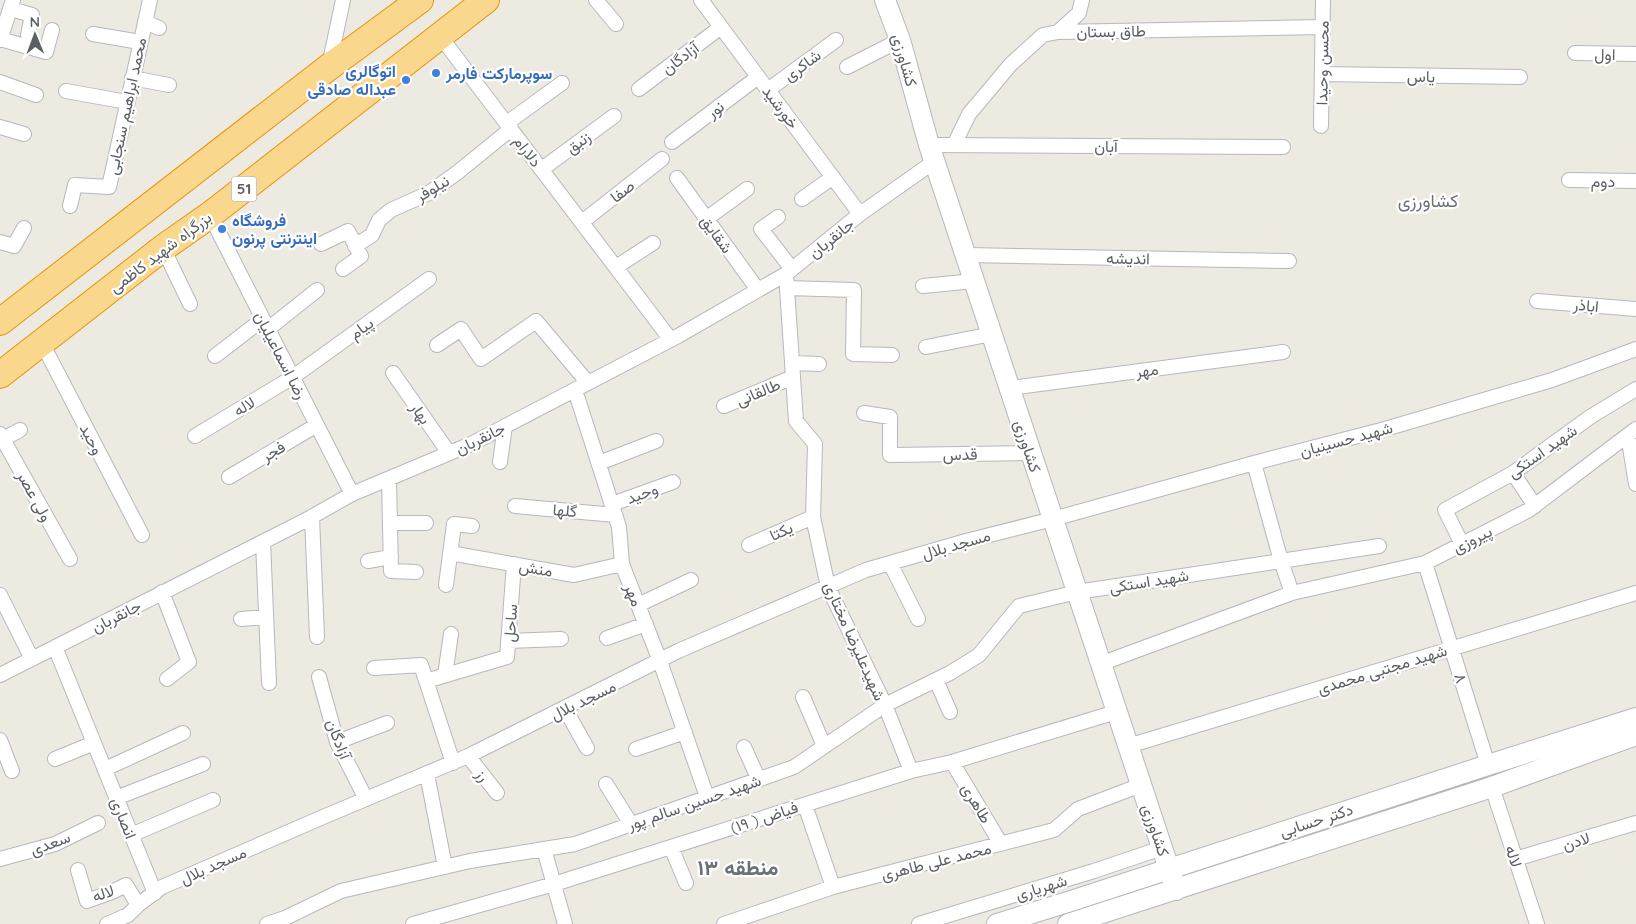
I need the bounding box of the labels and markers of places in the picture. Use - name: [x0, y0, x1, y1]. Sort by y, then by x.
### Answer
- place label: اتوگالری عبداله صادقی: [307, 61, 396, 99]
- place label: سوپرمارکت فارمر: [445, 63, 553, 85]
- marker: سوپرمارکت فارمر: [430, 67, 442, 79]
- marker: اتوگالری عبداله صادقی: [400, 74, 412, 86]
- place label: فروشگاه اینترنتی پرنون: [232, 210, 317, 250]
- marker: فروشگاه اینترنتی پرنون: [216, 223, 228, 235]

